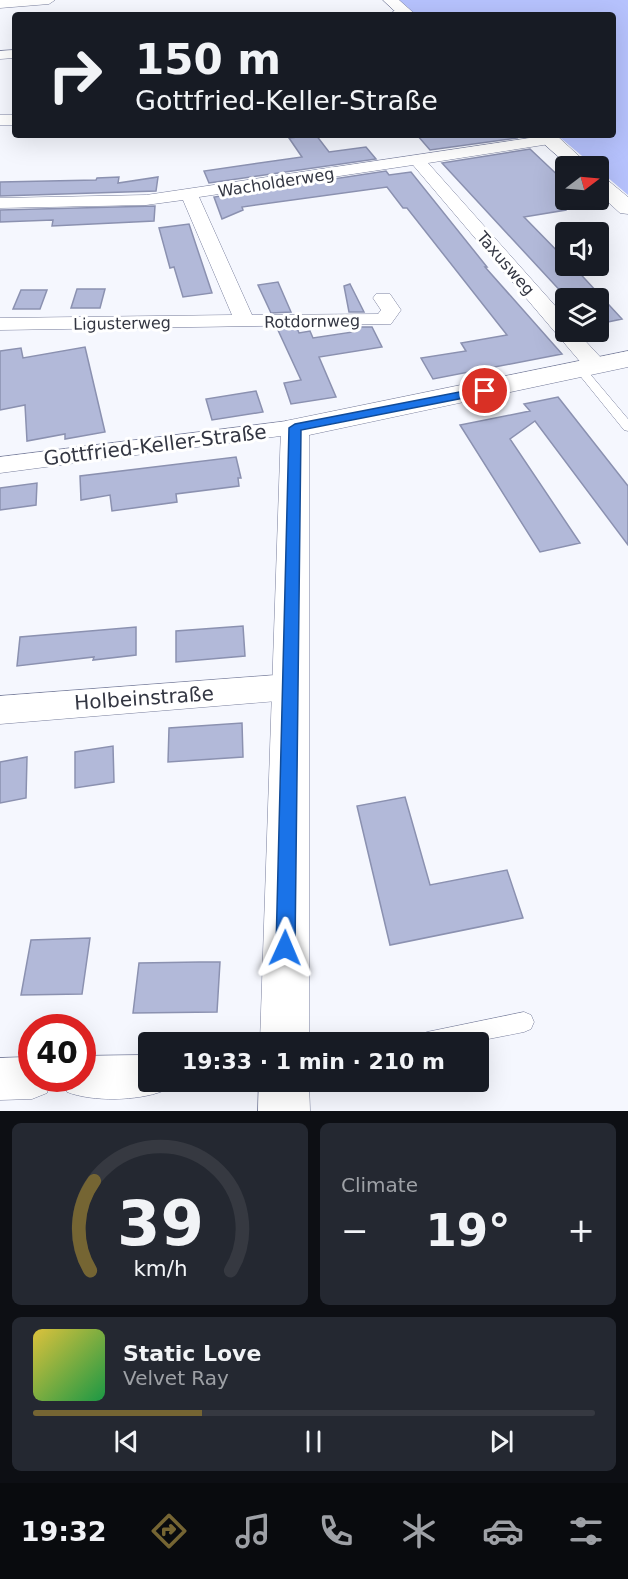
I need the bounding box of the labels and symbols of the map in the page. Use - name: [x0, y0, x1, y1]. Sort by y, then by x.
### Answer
- north arrow: [555, 156, 609, 210]
- street label: Wacholderweg: [217, 164, 336, 201]
- street label: Taxusweg: [472, 227, 538, 299]
- street label: Rotdornweg: [264, 311, 360, 332]
- street label: Ligusterweg: [73, 313, 171, 334]
- pin: [459, 365, 510, 416]
- street label: Gottfried-Keller-Straße: [42, 419, 268, 471]
- street label: Holbeinstraße: [73, 681, 215, 715]
- position arrow: [253, 916, 317, 980]
- speed limit sign: 40: [18, 1014, 96, 1092]

